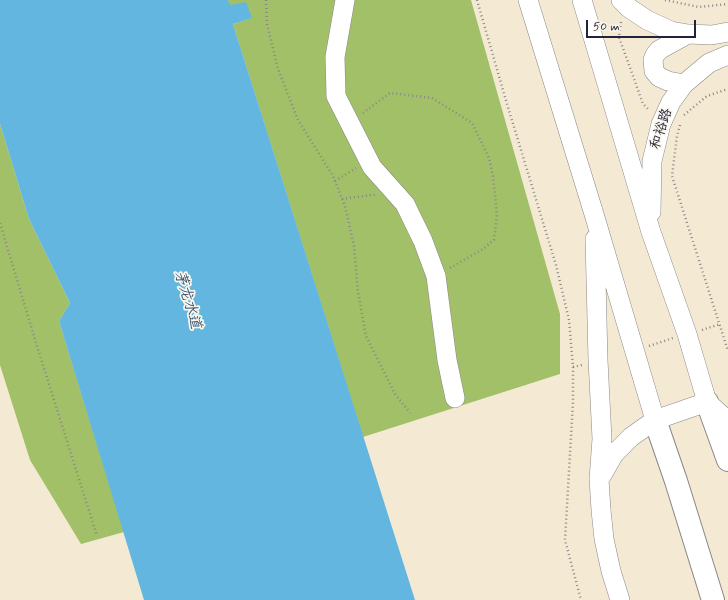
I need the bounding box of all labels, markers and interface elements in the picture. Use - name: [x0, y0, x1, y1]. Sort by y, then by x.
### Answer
- scale bar: [588, 12, 698, 38]
- text: 50 m: [593, 19, 620, 35]
- street label: 和裕路: [648, 106, 676, 152]
- water label: 茅龙水道: [170, 269, 204, 331]

